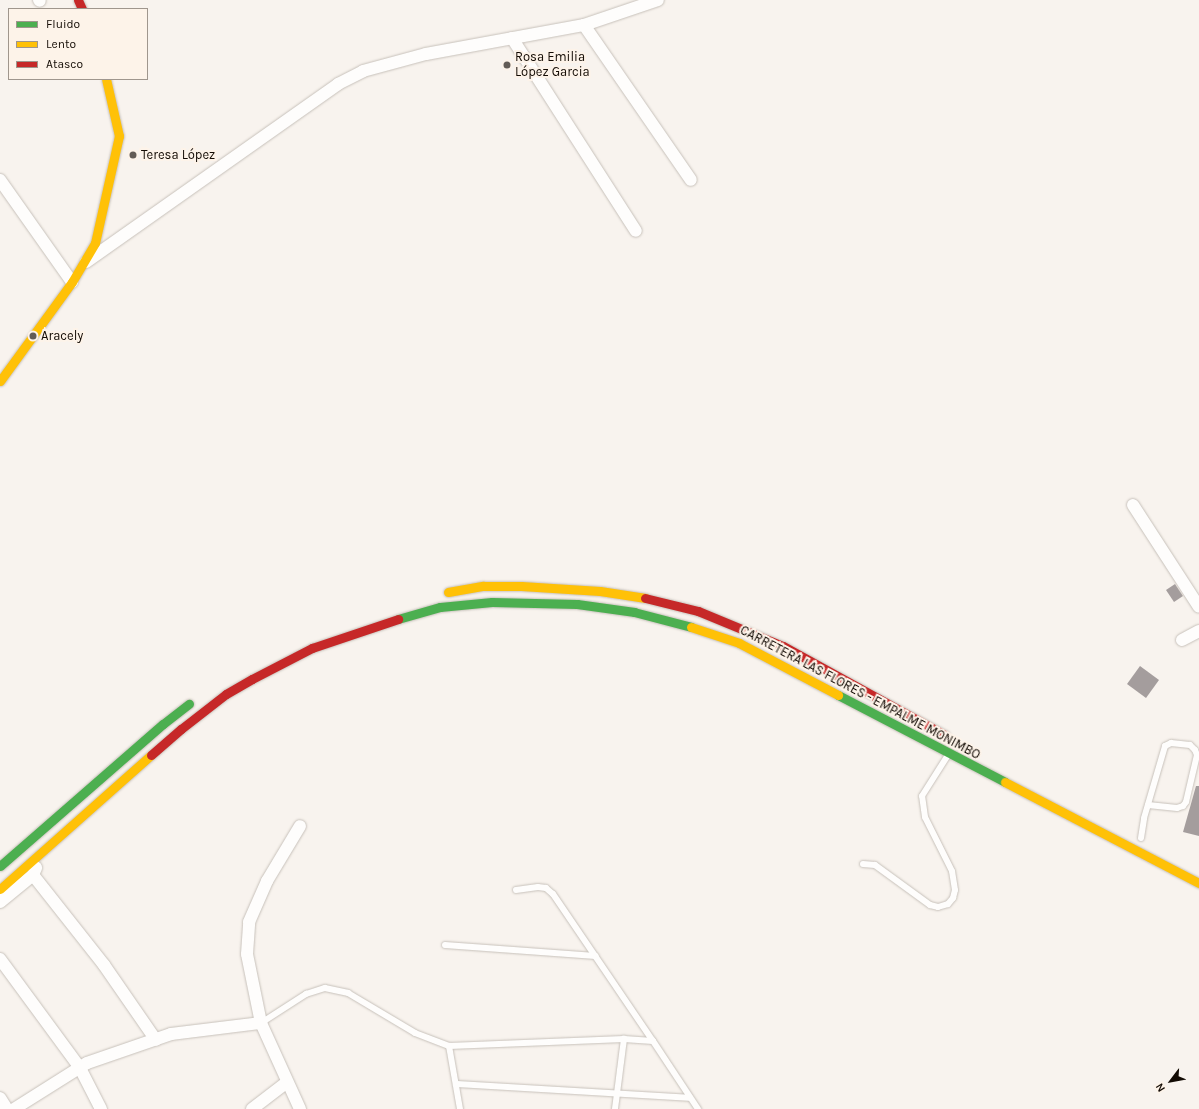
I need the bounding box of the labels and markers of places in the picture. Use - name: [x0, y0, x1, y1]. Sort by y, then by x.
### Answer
- place label: Rosa Emilia López Garcia: [515, 50, 590, 81]
- marker: Rosa Emilia López Garcia: [502, 60, 512, 70]
- place label: Teresa López: [141, 147, 215, 163]
- marker: Teresa López: [128, 150, 138, 160]
- place label: Aracely: [41, 328, 83, 344]
- marker: Aracely: [28, 331, 38, 341]

